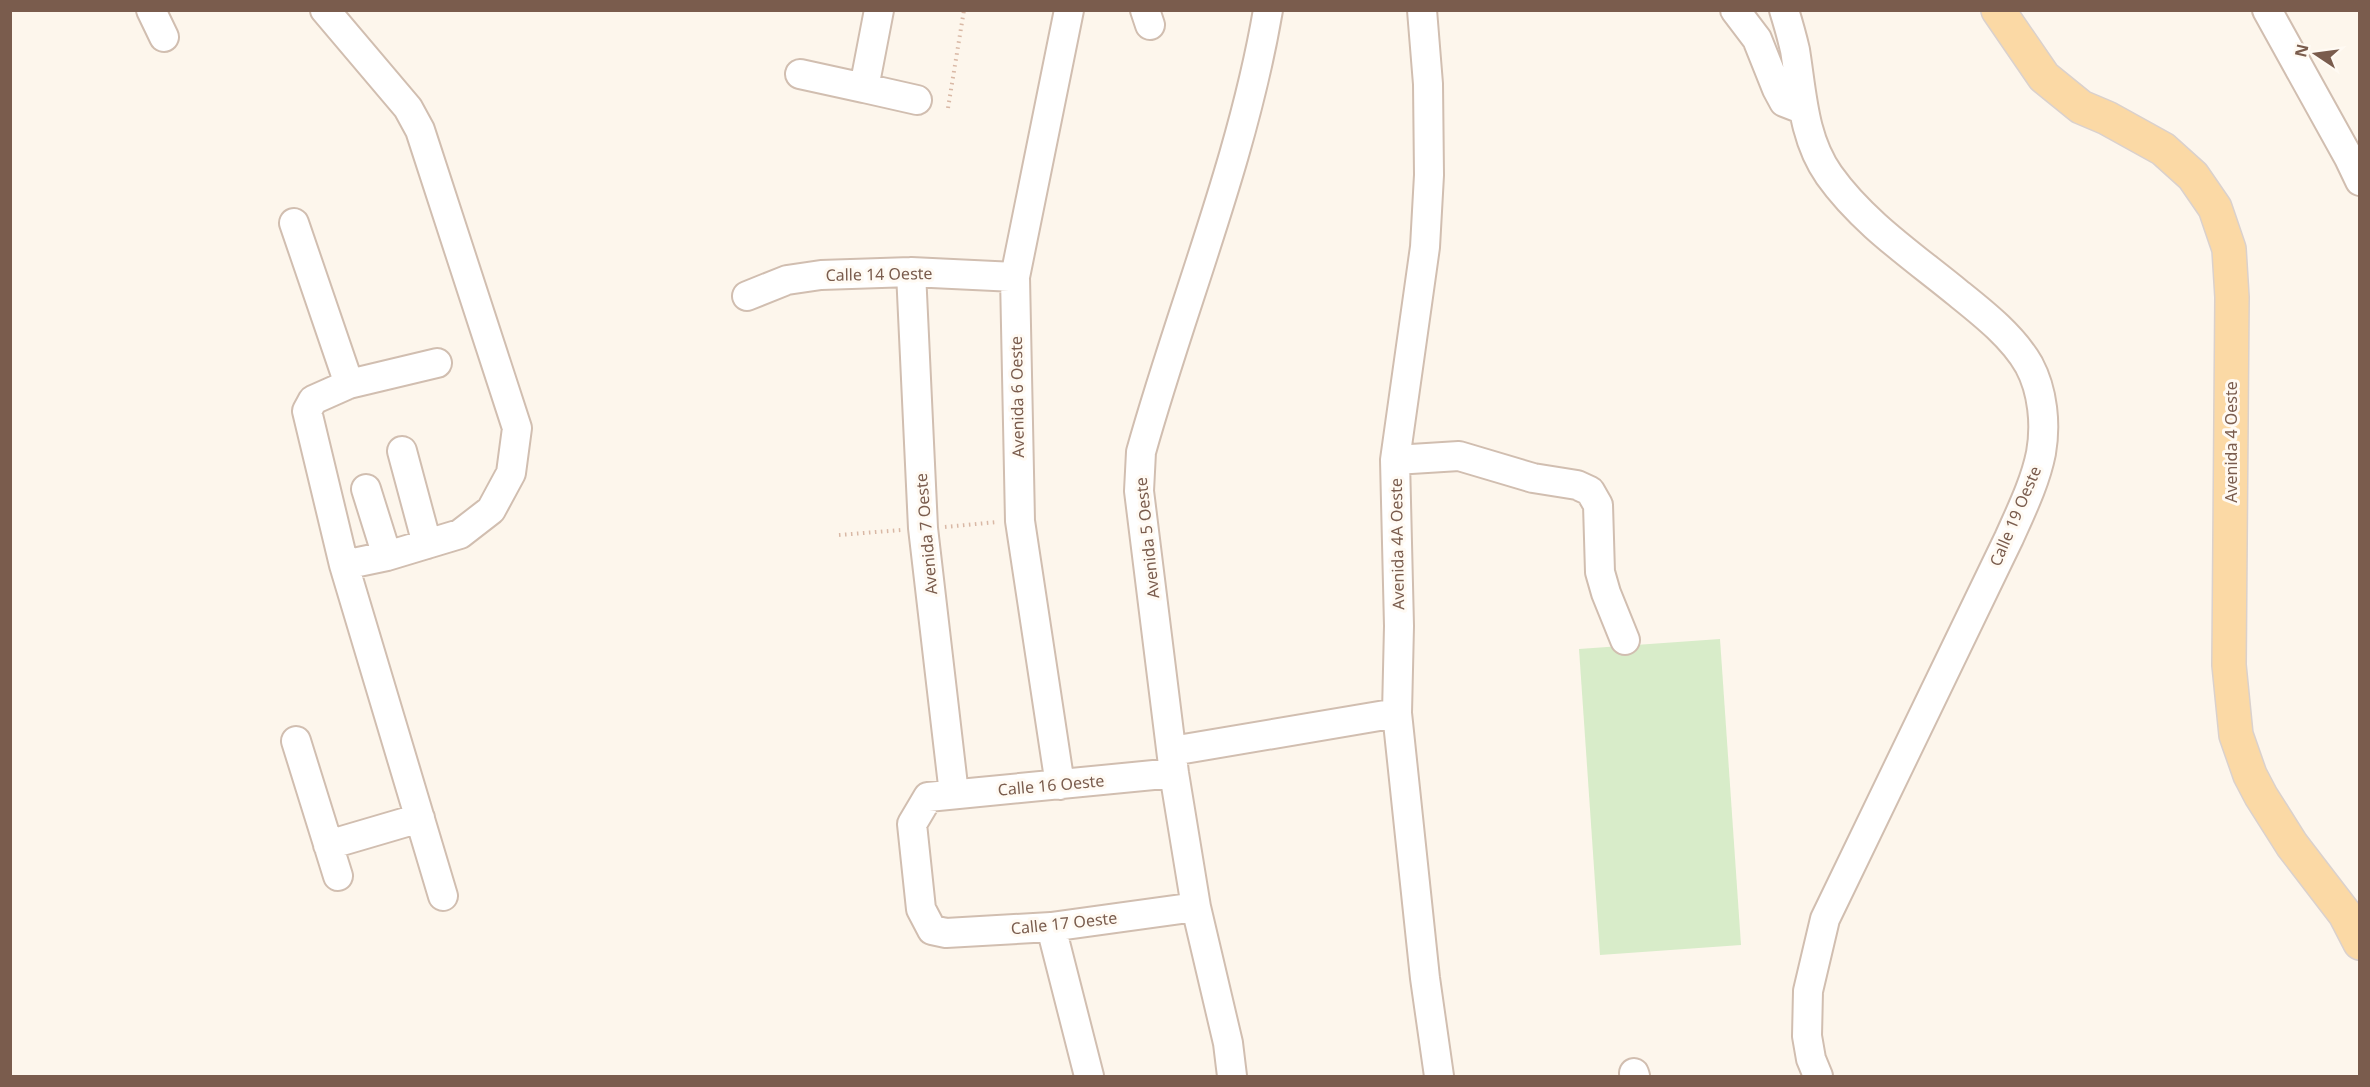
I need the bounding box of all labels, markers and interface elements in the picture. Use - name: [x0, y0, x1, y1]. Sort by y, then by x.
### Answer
- north arrow: [2286, 24, 2346, 84]
- text: N: [2289, 42, 2314, 59]
- street label: Calle 14 Oeste: [825, 262, 933, 286]
- street label: Avenida 6 Oeste: [1005, 336, 1029, 458]
- street label: Avenida 4 Oeste: [2220, 381, 2242, 503]
- street label: Calle 19 Oeste: [1984, 462, 2046, 570]
- street label: Avenida 7 Oeste: [910, 472, 942, 596]
- street label: Avenida 5 Oeste: [1130, 476, 1164, 600]
- street label: Avenida 4A Oeste: [1385, 478, 1409, 610]
- street label: Calle 16 Oeste: [997, 769, 1105, 801]
- street label: Calle 17 Oeste: [1010, 906, 1118, 940]

